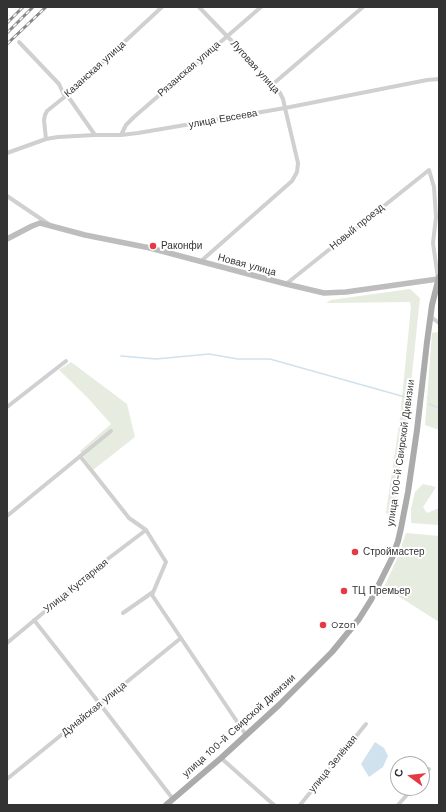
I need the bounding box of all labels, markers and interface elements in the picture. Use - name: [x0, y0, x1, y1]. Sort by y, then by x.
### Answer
- street label: Казанская улица: [62, 38, 128, 100]
- street label: Луговая улица: [228, 38, 282, 96]
- street label: Рязанская улица: [155, 39, 223, 99]
- street label: улица Евсеева: [188, 107, 258, 131]
- street label: Новый проезд: [327, 201, 387, 253]
- place label: Раконфи: [161, 240, 202, 252]
- marker: Раконфи: [148, 241, 158, 251]
- street label: Новая улица: [217, 251, 277, 279]
- street label: улица 100-й Свирской Дивизии: [385, 379, 417, 527]
- place label: Строймастер: [363, 546, 425, 558]
- marker: Строймастер: [350, 547, 360, 557]
- street label: Улица Кустарная: [41, 556, 111, 616]
- place label: ТЦ Премьер: [352, 585, 410, 597]
- marker: ТЦ Премьер: [339, 586, 349, 596]
- place label: Ozon: [331, 619, 356, 631]
- marker: Ozon: [318, 620, 328, 630]
- street label: улица 100-й Свирской Дивизии: [180, 672, 298, 780]
- street label: Дунайская улица: [59, 679, 129, 739]
- street label: улица Зелёная: [306, 733, 360, 795]
- north arrow: [390, 756, 430, 796]
- text: С: [392, 768, 406, 779]

